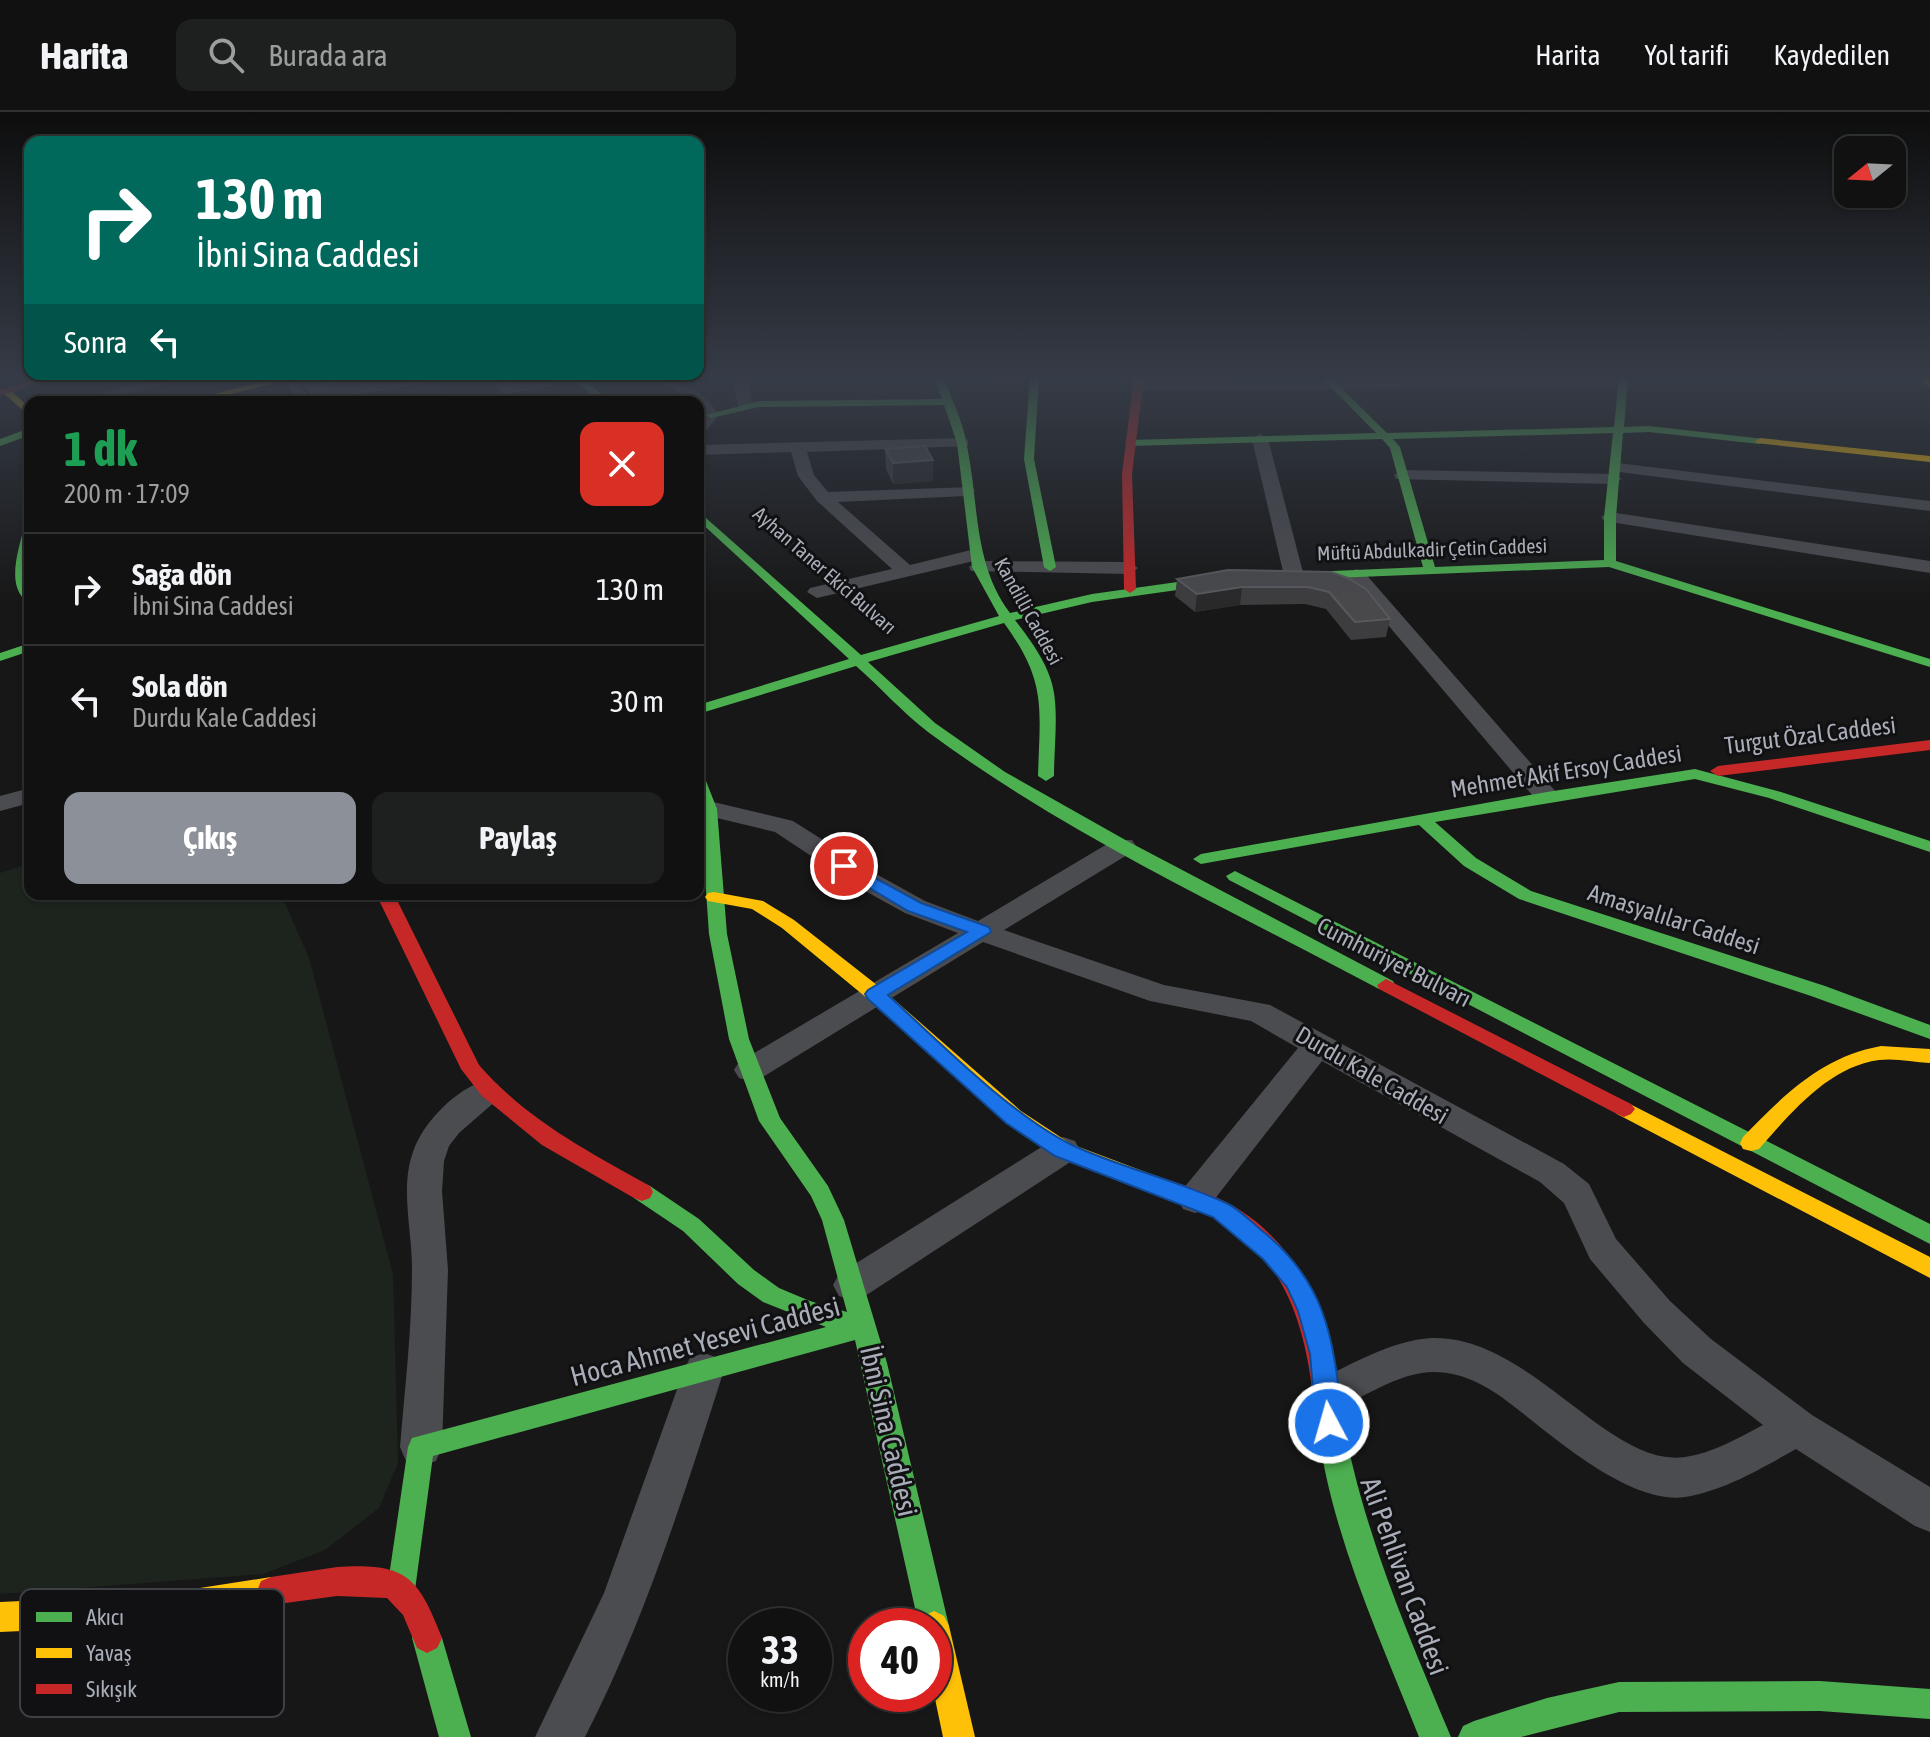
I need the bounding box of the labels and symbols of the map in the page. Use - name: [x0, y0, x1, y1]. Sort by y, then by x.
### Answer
- north arrow: [1834, 136, 1906, 208]
- street label: Ayhan Taner Ekici Bulvarı: [749, 502, 901, 638]
- street label: Müftü Abdulkadir Çetin Caddesi: [1317, 533, 1547, 565]
- street label: Kandilli Caddesi: [990, 554, 1068, 668]
- street label: Turgut Özal Caddesi: [1723, 711, 1897, 759]
- street label: Mehmet Akif Ersoy Caddesi: [1449, 739, 1683, 803]
- pin: [810, 832, 878, 900]
- street label: Amasyalılar Caddesi: [1585, 879, 1763, 959]
- street label: Cumhuriyet Bulvarı: [1313, 912, 1475, 1012]
- street label: Durdu Kale Caddesi: [1291, 1021, 1453, 1129]
- street label: Hoca Ahmet Yesevi Caddesi: [567, 1290, 843, 1392]
- street label: İbni Sina Caddesi: [854, 1343, 924, 1519]
- position arrow: [1287, 1381, 1371, 1465]
- street label: Ali Pehlivan Caddesi: [1354, 1473, 1456, 1679]
- legend: [20, 1589, 284, 1717]
- text: Akıcı: [86, 1604, 124, 1630]
- speed limit sign: 40: [848, 1608, 952, 1712]
- text: Yavaş: [86, 1640, 132, 1666]
- text: Sıkışık: [86, 1676, 137, 1702]

